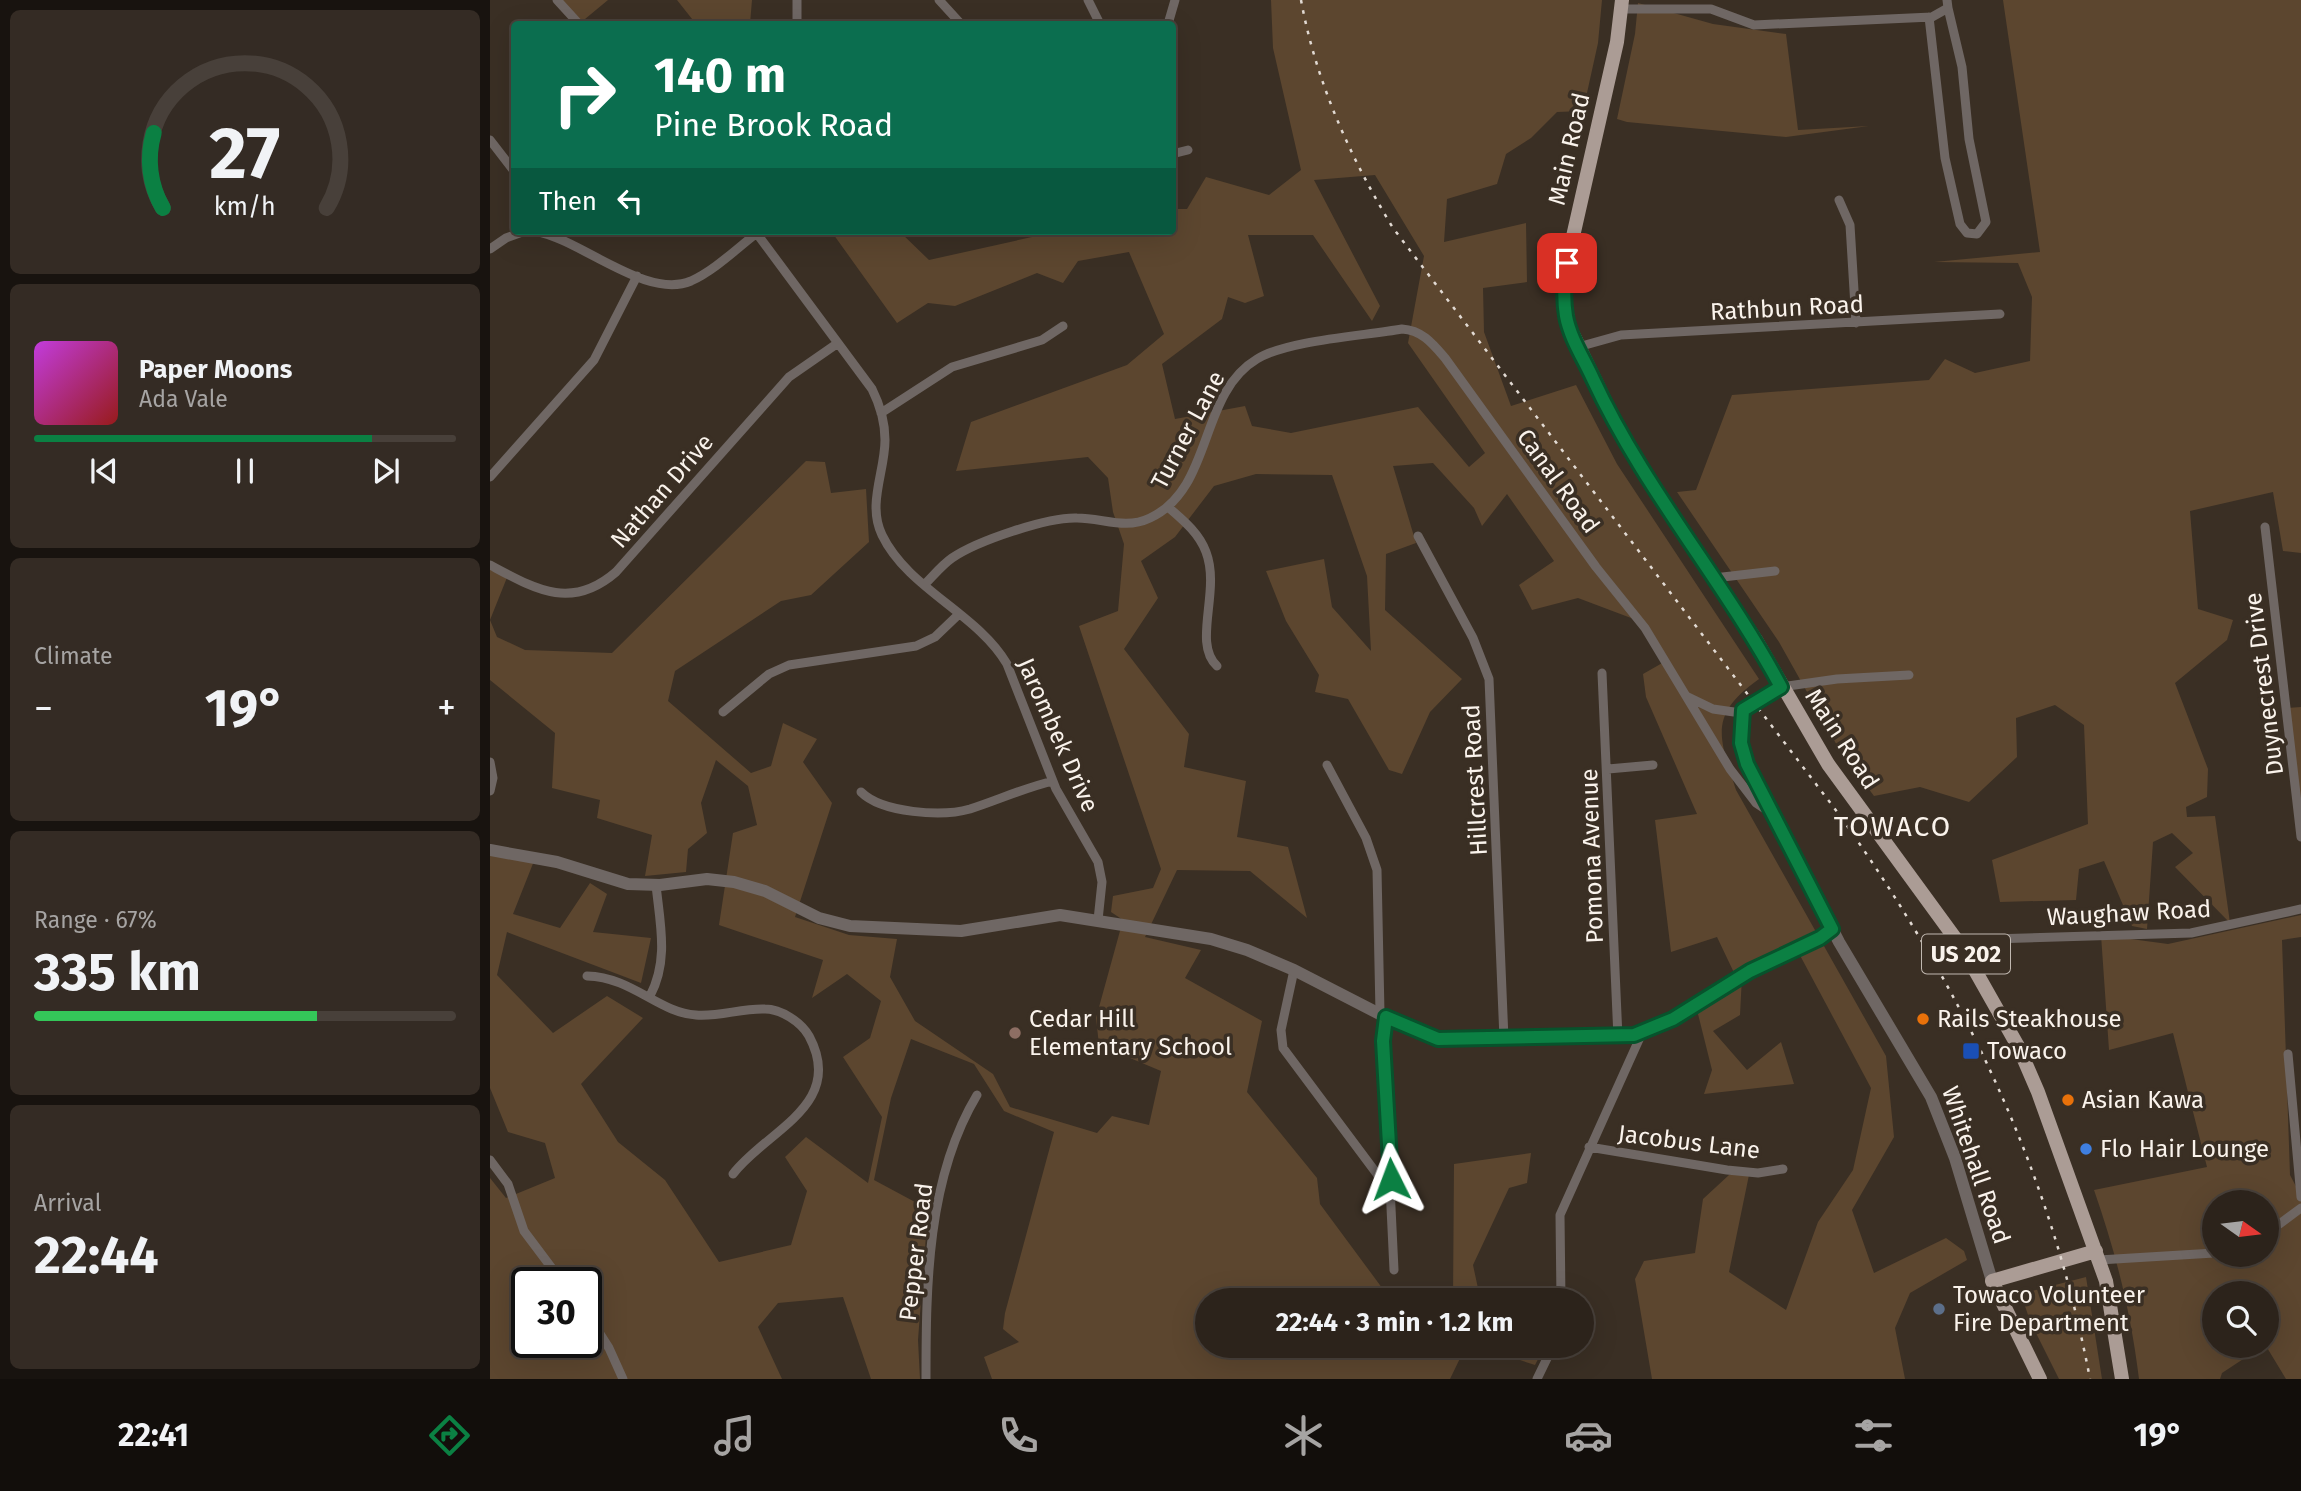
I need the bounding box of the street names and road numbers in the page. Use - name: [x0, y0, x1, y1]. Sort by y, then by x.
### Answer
- street label: Main Road: [1543, 90, 1595, 208]
- street label: Rathbun Road: [1709, 290, 1865, 326]
- street label: Turner Lane: [1145, 366, 1231, 494]
- street label: Canal Road: [1511, 423, 1605, 539]
- street label: Nathan Drive: [605, 428, 719, 554]
- street label: Duynecrest Drive: [2239, 591, 2289, 777]
- street label: Jarombek Drive: [1011, 654, 1105, 816]
- street label: Main Road: [1799, 683, 1885, 795]
- street label: Hillcrest Road: [1457, 704, 1493, 856]
- street label: Pomona Avenue: [1575, 768, 1609, 944]
- street label: Waughaw Road: [2046, 895, 2212, 931]
- road number: US 202: [1922, 934, 2010, 973]
- street label: Whitehall Road: [1936, 1083, 2016, 1247]
- street label: Jacobus Lane: [1616, 1119, 1762, 1165]
- street label: Pepper Road: [894, 1181, 938, 1323]

